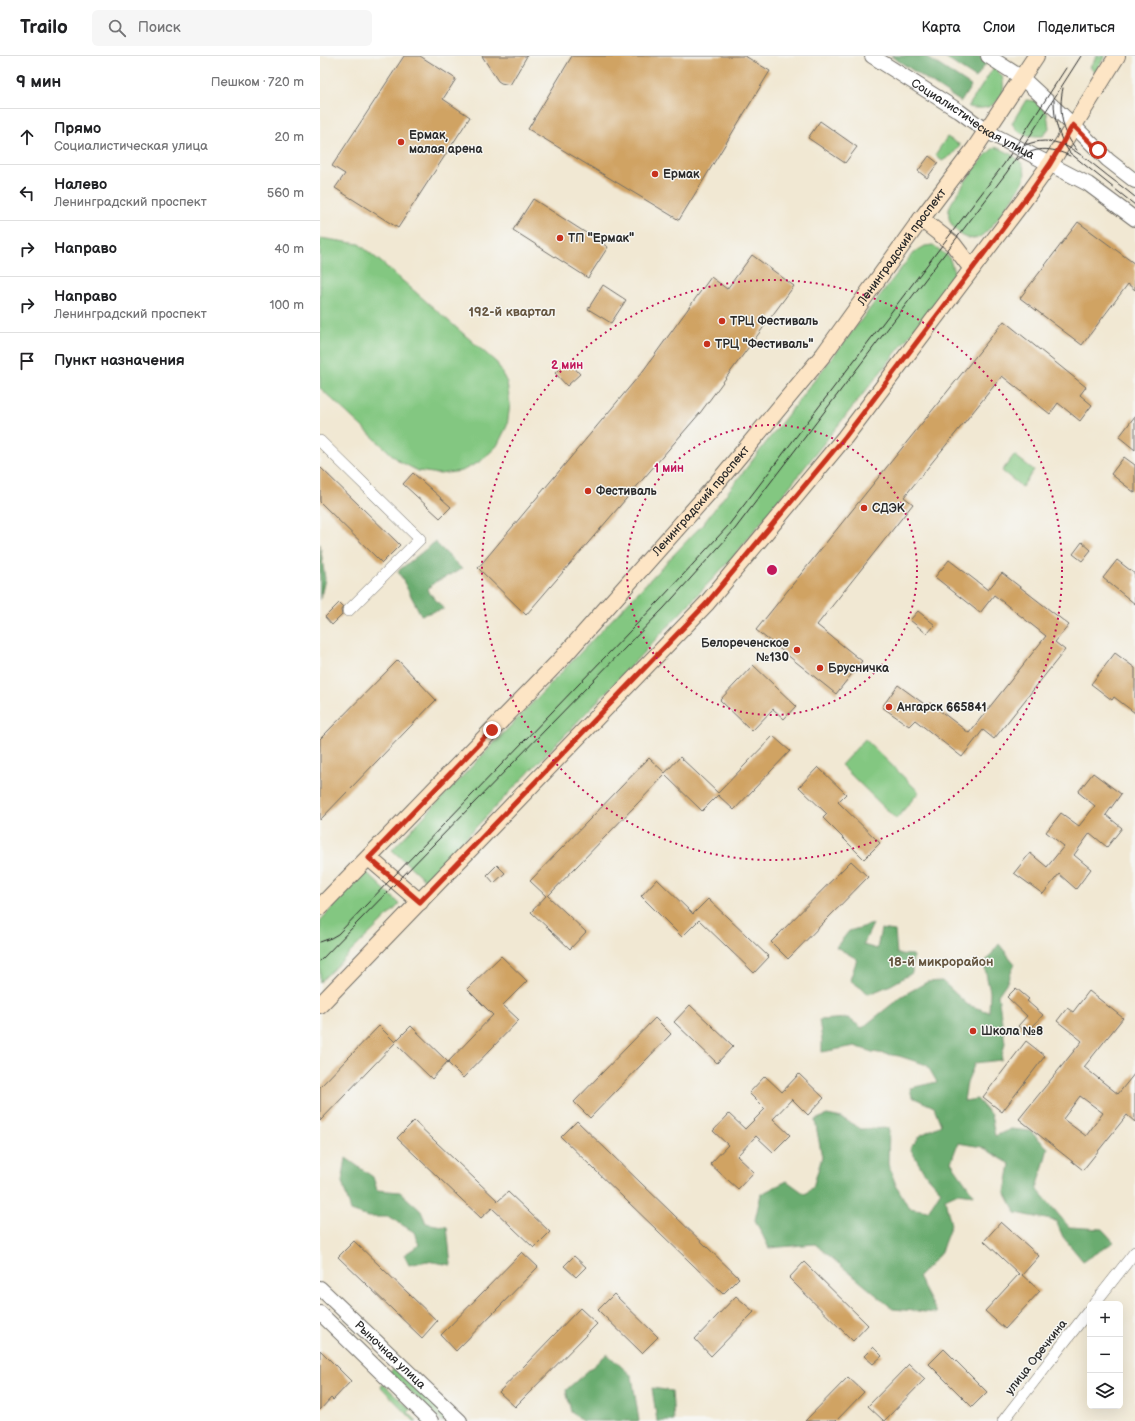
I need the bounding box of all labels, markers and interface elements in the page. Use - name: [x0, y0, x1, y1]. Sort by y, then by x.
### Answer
- search box: [92, 10, 372, 46]
- text: Trailo: [20, 16, 68, 39]
- icon: search: [106, 17, 128, 39]
- text: Поиск: [138, 18, 181, 37]
- text: Карта: [921, 19, 961, 36]
- text: Слои: [983, 19, 1015, 36]
- text: Поделиться: [1037, 19, 1115, 36]
- text: 9 мин: [16, 72, 61, 92]
- text: Пешком · 720 m: [211, 74, 304, 90]
- street label: Социалистическая улица: [908, 76, 1037, 163]
- text: Прямо: [54, 119, 101, 138]
- icon: ahead: [16, 126, 38, 148]
- place label: Ермак, малая арена: [409, 128, 483, 157]
- text: 20 m: [274, 129, 304, 145]
- marker: Ермак, малая арена: [396, 137, 406, 147]
- text: Социалистическая улица: [54, 138, 208, 154]
- route start: [1089, 141, 1107, 159]
- place label: Ермак: [663, 167, 700, 182]
- marker: Ермак: [650, 169, 660, 179]
- text: Налево: [54, 175, 107, 194]
- icon: left: [16, 182, 38, 204]
- text: 560 m: [267, 185, 304, 201]
- street label: Ленинградский проспект: [854, 185, 950, 309]
- text: Ленинградский проспект: [54, 194, 207, 210]
- place label: ТП "Ермак": [568, 231, 634, 246]
- marker: ТП "Ермак": [555, 233, 565, 243]
- icon: right: [16, 238, 38, 260]
- text: Направо: [54, 239, 117, 258]
- text: 40 m: [274, 241, 304, 257]
- text: Направо: [54, 287, 117, 306]
- icon: right: [16, 294, 38, 316]
- text: 100 m: [269, 297, 304, 313]
- district label: 192-й квартал: [468, 304, 556, 320]
- text: Ленинградский проспект: [54, 306, 207, 322]
- place label: ТРЦ Фестиваль: [730, 314, 819, 329]
- marker: ТРЦ Фестиваль: [717, 316, 727, 326]
- place label: ТРЦ "Фестиваль": [715, 337, 814, 352]
- marker: ТРЦ "Фестиваль": [702, 339, 712, 349]
- icon: arrive: [16, 350, 38, 372]
- text: Пункт назначения: [54, 351, 185, 370]
- text: 2 мин: [551, 358, 583, 373]
- street label: Ленинградский проспект: [649, 442, 753, 560]
- text: 1 мин: [654, 461, 684, 476]
- place label: Фестиваль: [596, 484, 658, 499]
- marker: Фестиваль: [583, 486, 593, 496]
- place label: СДЭК: [872, 501, 906, 516]
- marker: СДЭК: [859, 503, 869, 513]
- centre of rings: [765, 563, 779, 577]
- place label: Белореченское №130: [701, 636, 789, 665]
- marker: Белореченское №130: [792, 645, 802, 655]
- place label: Брусничка: [828, 661, 890, 676]
- marker: Брусничка: [815, 663, 825, 673]
- place label: Ангарск 665841: [896, 700, 986, 715]
- marker: Ангарск 665841: [884, 702, 894, 712]
- route end: [483, 721, 501, 739]
- district label: 18-й микрорайон: [889, 954, 993, 970]
- place label: Школа №8: [981, 1024, 1043, 1039]
- marker: Школа №8: [968, 1026, 978, 1036]
- map controls: [1087, 1301, 1123, 1409]
- button: +: [1087, 1301, 1123, 1337]
- street label: улица Оречкина: [1002, 1317, 1071, 1398]
- street label: Рыночная улица: [351, 1318, 429, 1392]
- button: −: [1087, 1337, 1123, 1373]
- button: layers: [1087, 1373, 1123, 1409]

